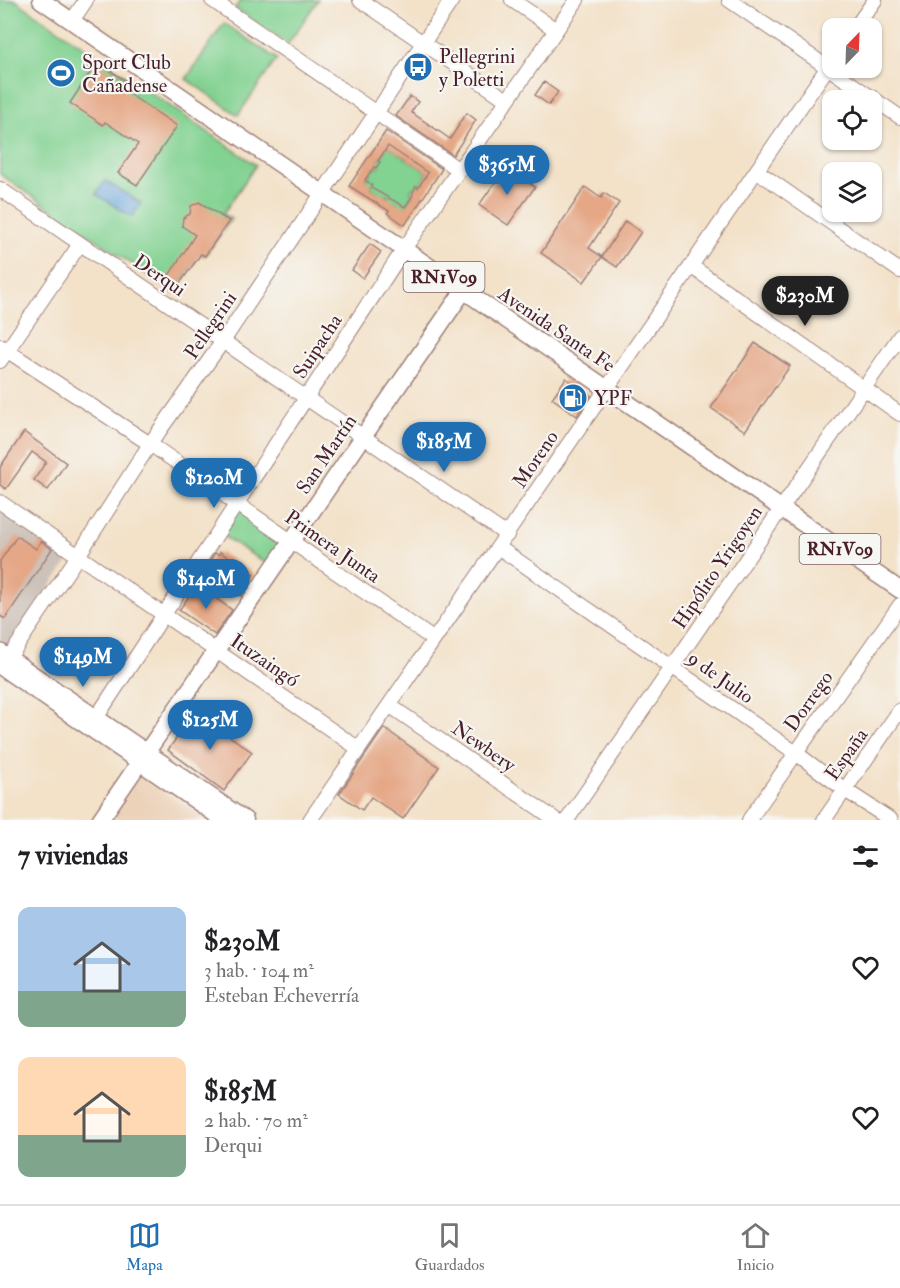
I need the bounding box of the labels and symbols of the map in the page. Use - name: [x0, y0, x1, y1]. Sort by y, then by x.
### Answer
- north arrow: [822, 18, 882, 78]
- place label: Pellegrini y Poletti: [439, 44, 515, 92]
- place label: Sport Club Cañadense: [82, 50, 171, 98]
- bus stop icon: Pellegrini y Poletti: [402, 51, 434, 83]
- sports icon: Sport Club Cañadense: [45, 57, 77, 89]
- pin: $365M: [465, 145, 549, 196]
- street label: Derqui: [129, 249, 191, 302]
- road number: RN1V09: [404, 262, 484, 292]
- pin: $230M: [763, 276, 847, 327]
- street label: Avenida Santa Fe: [493, 281, 620, 378]
- street label: Pellegrini: [179, 287, 242, 364]
- street label: Suipacha: [287, 309, 349, 384]
- fuel station icon: YPF: [557, 382, 589, 414]
- place label: YPF: [594, 386, 633, 411]
- street label: San Martín: [291, 410, 362, 499]
- pin: $185M: [402, 422, 486, 473]
- street label: Moreno: [507, 426, 564, 493]
- pin: $120M: [172, 458, 256, 509]
- street label: Hipólito Yrigoyen: [667, 501, 769, 634]
- street label: Primera Junta: [280, 504, 386, 589]
- road number: RN1V09: [800, 534, 880, 564]
- pin: $140M: [164, 559, 248, 610]
- street label: Ituzaingó: [226, 628, 304, 692]
- pin: $149M: [41, 637, 125, 688]
- street label: 9 de Julio: [681, 645, 759, 709]
- street label: Dorrego: [778, 666, 838, 737]
- pin: $125M: [168, 700, 252, 751]
- street label: Newbery: [447, 715, 522, 778]
- street label: España: [820, 723, 875, 786]

